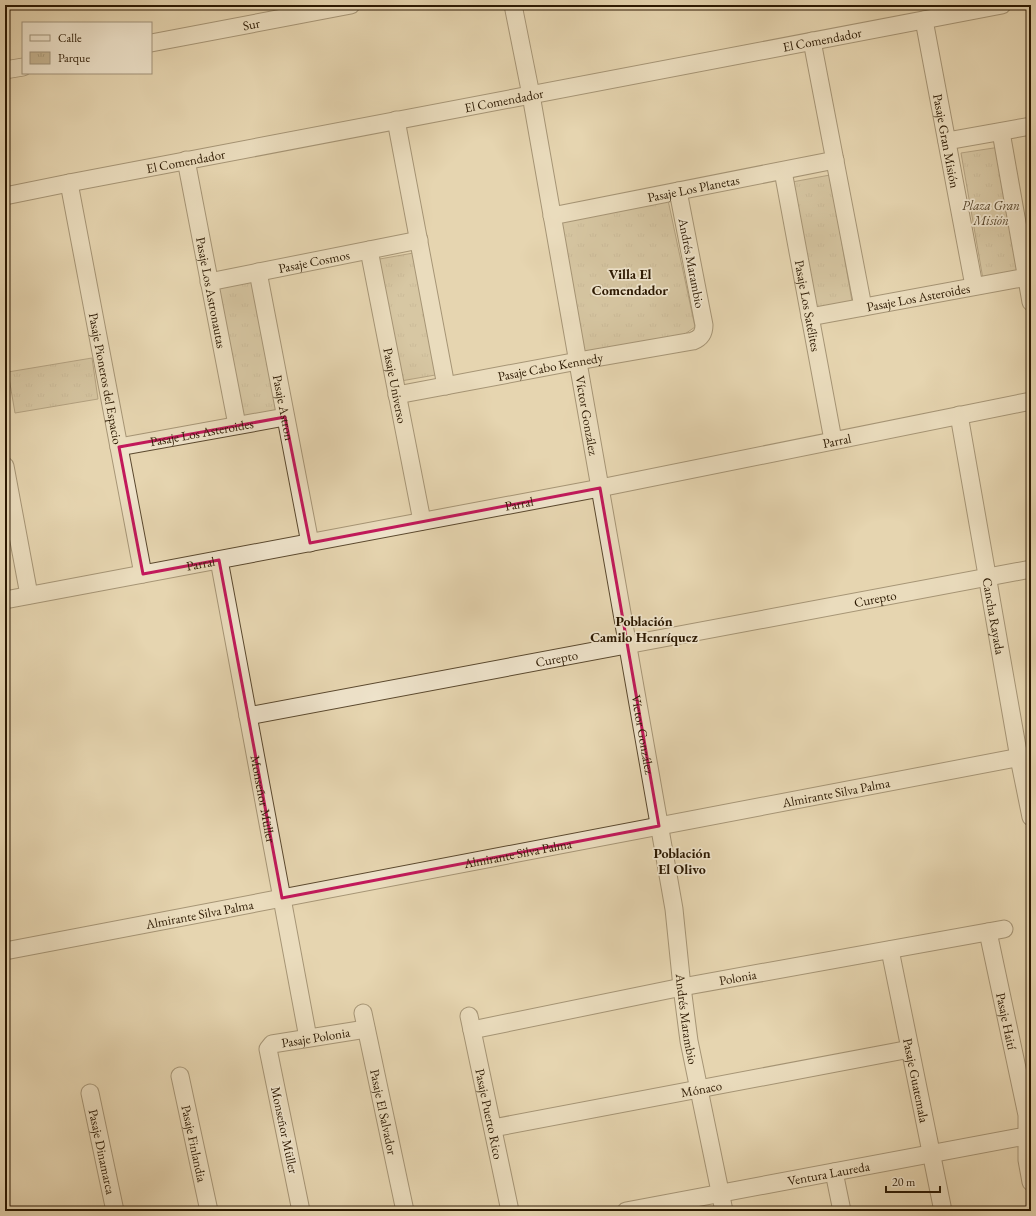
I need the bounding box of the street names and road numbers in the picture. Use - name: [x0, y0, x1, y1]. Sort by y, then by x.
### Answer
- street label: Sur: [241, 14, 262, 34]
- street label: El Comendador: [781, 24, 864, 56]
- street label: El Comendador: [463, 85, 545, 116]
- street label: Pasaje Gran Misión: [929, 92, 963, 190]
- street label: El Comendador: [145, 145, 227, 177]
- street label: Pasaje Los Planetas: [646, 171, 741, 206]
- street label: Andrés Marambio: [674, 216, 709, 310]
- street label: Pasaje Los Astronautas: [192, 236, 230, 350]
- street label: Pasaje Cosmos: [277, 246, 351, 277]
- street label: Pasaje Los Satélites: [791, 259, 824, 353]
- street label: Pasaje Los Asteroides: [865, 280, 971, 315]
- street label: Pasaje Pioneros del Espacio: [85, 311, 126, 446]
- street label: Pasaje Universo: [379, 346, 411, 425]
- street label: Pasaje Cabo Kennedy: [496, 349, 605, 385]
- street label: Pasaje Astron: [269, 373, 298, 442]
- street label: Víctor González: [571, 374, 602, 457]
- street label: Pasaje Los Asteroides: [149, 415, 255, 450]
- street label: Parral: [821, 430, 853, 452]
- street label: Parral: [503, 493, 535, 515]
- street label: Parral: [185, 553, 216, 575]
- street label: Cancha Rayada: [979, 576, 1009, 657]
- street label: Curepto: [853, 586, 898, 611]
- street label: Curepto: [534, 646, 579, 671]
- street label: Víctor González: [628, 693, 658, 776]
- street label: Monseñor Müller: [247, 754, 280, 845]
- street label: Almirante Silva Palma: [780, 774, 892, 812]
- street label: Almirante Silva Palma: [461, 835, 574, 872]
- street label: Almirante Silva Palma: [143, 896, 256, 933]
- street label: Polonia: [718, 966, 759, 989]
- street label: Andrés Marambio: [672, 972, 702, 1066]
- street label: Pasaje Haití: [992, 991, 1021, 1052]
- street label: Pasaje Polonia: [280, 1024, 352, 1051]
- street label: Pasaje Guatemala: [899, 1037, 933, 1125]
- street label: Pasaje Puerto Rico: [471, 1067, 507, 1161]
- street label: Pasaje El Salvador: [366, 1068, 401, 1157]
- street label: Mónaco: [679, 1077, 723, 1101]
- street label: Monseñor Müller: [267, 1085, 302, 1176]
- street label: Pasaje Finlandia: [177, 1103, 211, 1185]
- street label: Pasaje Dinamarca: [85, 1108, 119, 1197]
- street label: Ventura Laureda: [786, 1157, 872, 1190]

